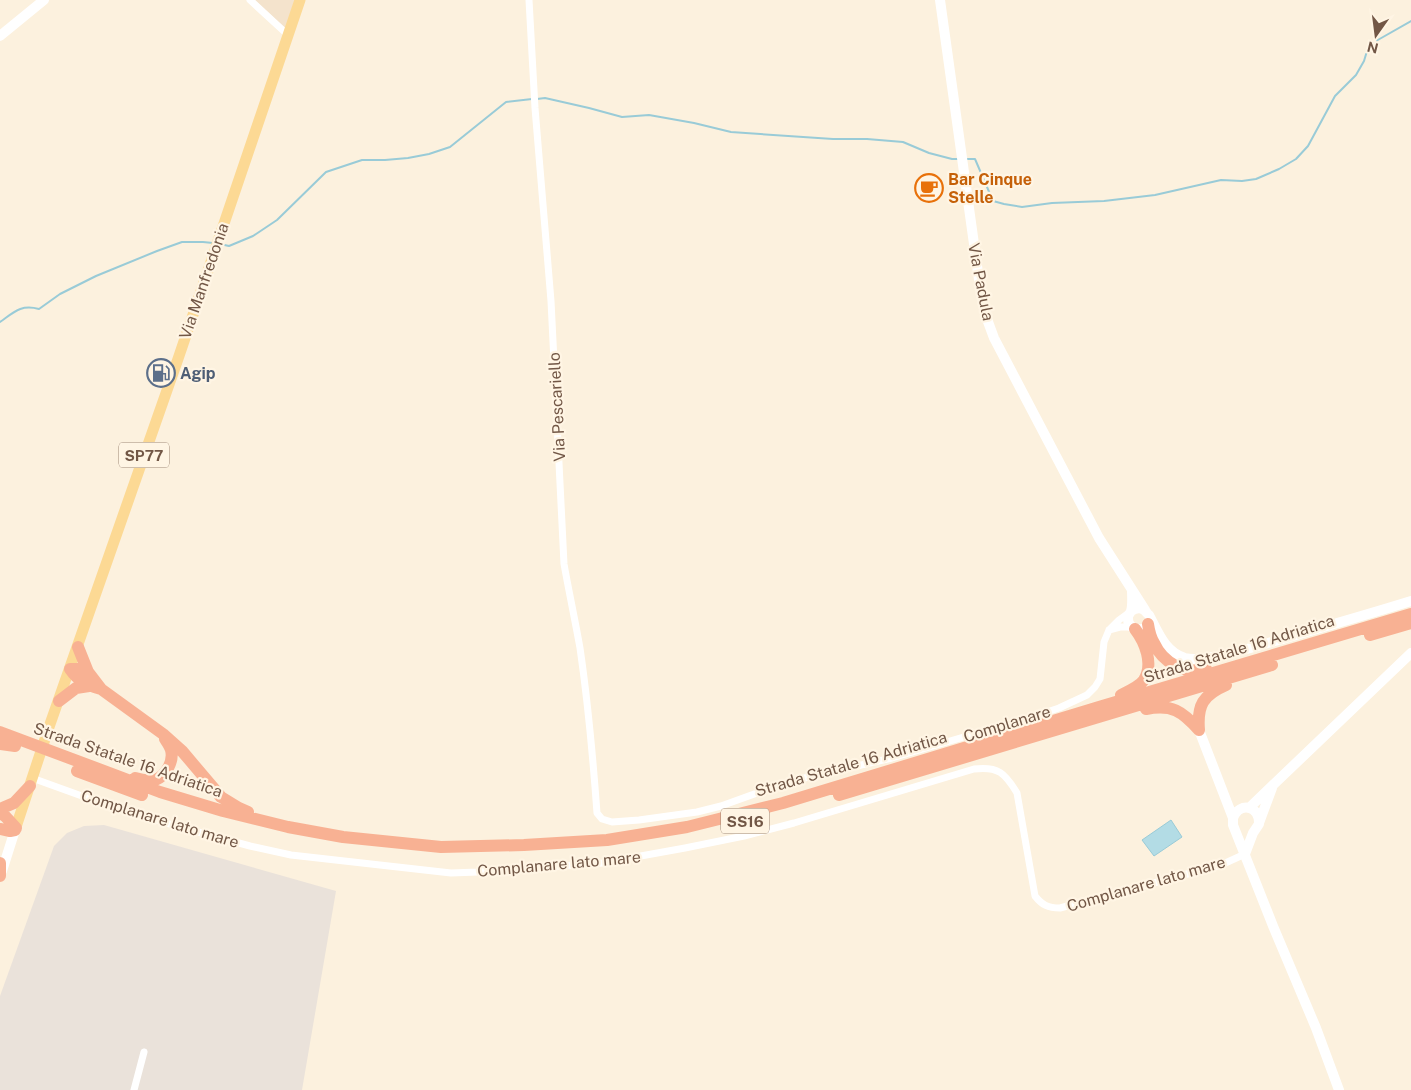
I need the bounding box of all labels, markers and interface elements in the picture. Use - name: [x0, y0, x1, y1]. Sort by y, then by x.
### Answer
- north arrow: [1351, 10, 1401, 60]
- text: N: [1366, 39, 1380, 57]
- place label: Bar Cinque Stelle: [948, 170, 1032, 207]
- cafe icon: Bar Cinque Stelle: [914, 173, 944, 203]
- street label: Via Manfredonia: [175, 220, 233, 342]
- street label: Via Padula: [964, 241, 998, 323]
- street label: Via Pescariello: [545, 352, 569, 462]
- fuel station icon: Agip: [146, 358, 176, 388]
- place label: Agip: [180, 364, 216, 383]
- road number: SP77: [119, 442, 169, 468]
- street label: Strada Statale 16 Adriatica: [1141, 611, 1337, 687]
- street label: Complanare: [961, 702, 1053, 746]
- street label: Strada Statale 16 Adriatica: [31, 719, 225, 801]
- street label: Strada Statale 16 Adriatica: [753, 727, 949, 801]
- street label: Complanare lato mare: [79, 786, 241, 852]
- road number: SS16: [721, 808, 769, 834]
- street label: Complanare lato mare: [476, 847, 642, 881]
- street label: Complanare lato mare: [1065, 852, 1227, 916]

